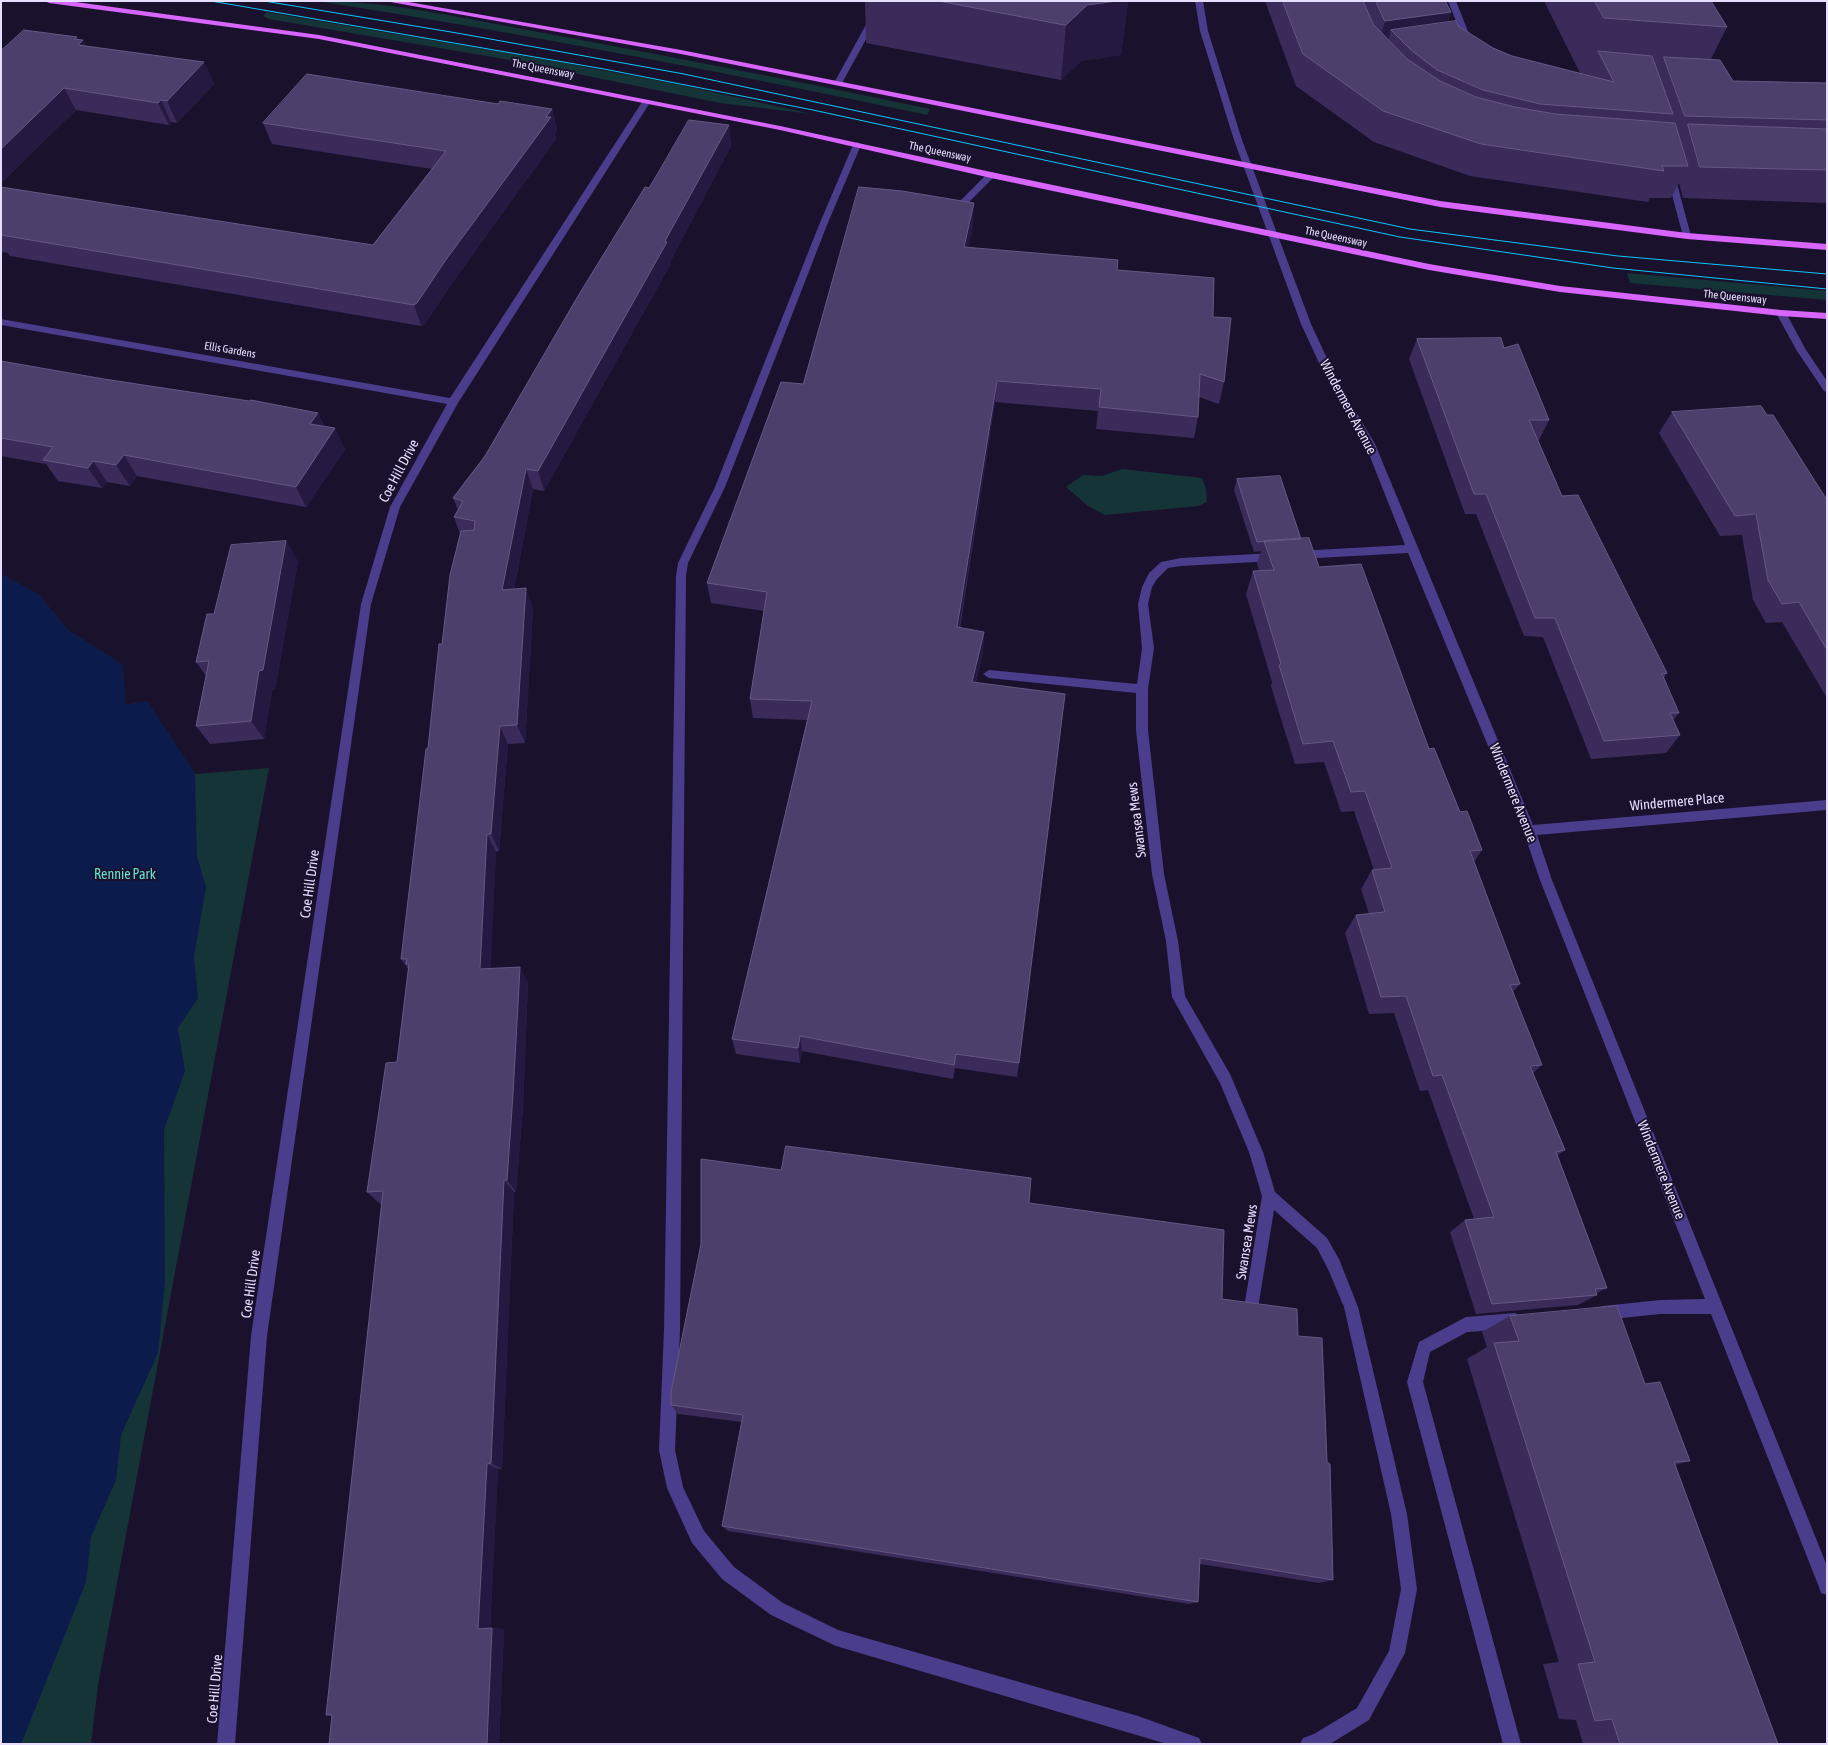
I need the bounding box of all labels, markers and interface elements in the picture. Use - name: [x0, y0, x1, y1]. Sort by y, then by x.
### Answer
- street label: The Queensway: [511, 56, 575, 82]
- street label: The Queensway: [908, 139, 972, 165]
- street label: The Queensway: [1304, 224, 1368, 250]
- street label: The Queensway: [1703, 287, 1767, 307]
- street label: Ellis Gardens: [203, 339, 257, 361]
- street label: Windermere Avenue: [1316, 357, 1380, 457]
- street label: Coe Hill Drive: [375, 437, 423, 505]
- street label: Windermere Avenue: [1486, 741, 1540, 845]
- street label: Swansea Mews: [1124, 781, 1150, 859]
- street label: Windermere Place: [1629, 790, 1725, 814]
- street label: Coe Hill Drive: [297, 849, 323, 919]
- park label: Rennie Park: [94, 867, 156, 883]
- street label: Windermere Avenue: [1634, 1118, 1688, 1222]
- street label: Swansea Mews: [1233, 1203, 1261, 1281]
- street label: Coe Hill Drive: [238, 1249, 264, 1319]
- street label: Coe Hill Drive: [204, 1654, 226, 1724]

